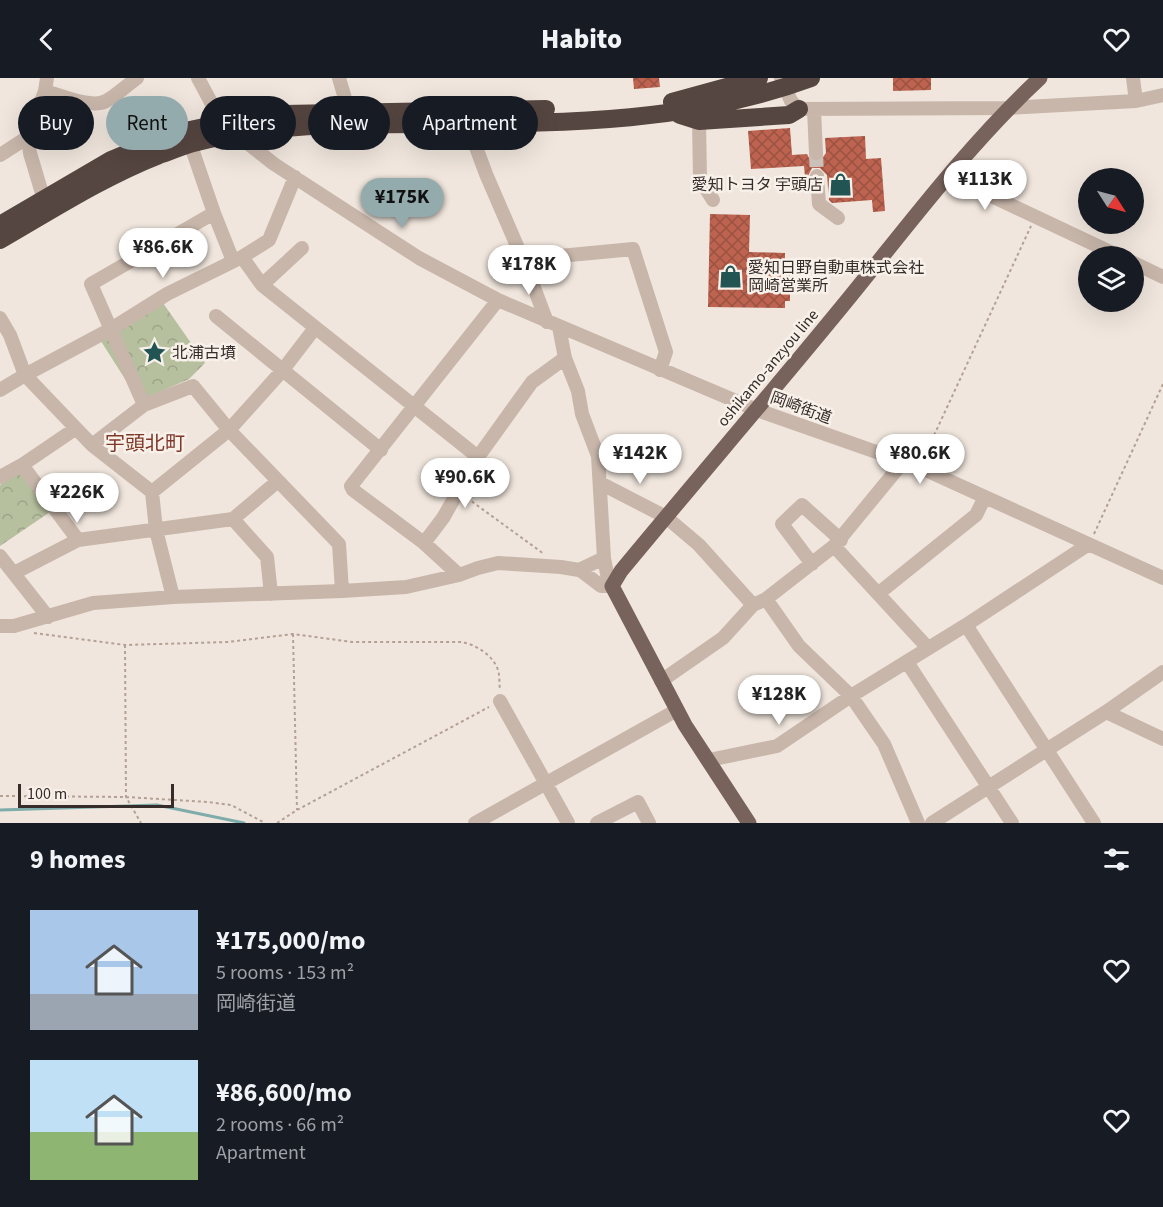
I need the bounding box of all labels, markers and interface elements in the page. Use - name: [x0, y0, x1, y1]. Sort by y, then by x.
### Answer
- text: Habito: [541, 20, 622, 59]
- icon: back: [30, 23, 63, 56]
- icon: heart: [1100, 23, 1133, 56]
- chip: Buy: [18, 96, 94, 150]
- chip: Rent: [106, 96, 188, 150]
- chip: Filters: [200, 96, 296, 150]
- chip: New: [308, 96, 390, 150]
- chip: Apartment: [402, 96, 538, 150]
- pin: ¥113K: [943, 160, 1027, 211]
- text: ¥113K: [958, 165, 1012, 193]
- north arrow: [1078, 168, 1144, 234]
- map controls: [1078, 168, 1144, 312]
- shop icon: 愛知トヨタ 宇頭店: [828, 172, 854, 198]
- place label: 愛知トヨタ 宇頭店: [692, 174, 823, 196]
- pin: ¥175K: [360, 178, 444, 229]
- text: ¥175K: [375, 183, 429, 211]
- pin: ¥86.6K: [114, 228, 212, 279]
- text: ¥86.6K: [133, 233, 193, 261]
- pin: ¥178K: [487, 245, 571, 296]
- button: layers: [1078, 246, 1144, 312]
- text: ¥178K: [502, 250, 556, 278]
- place label: 愛知日野自動車株式会社 岡崎営業所: [748, 257, 924, 297]
- shop icon: 愛知日野自動車株式会社 岡崎営業所: [717, 264, 743, 290]
- street label: oshikamo-anzyou line: [712, 305, 824, 431]
- place icon: 北浦古墳: [141, 340, 167, 366]
- place label: 北浦古墳: [172, 342, 236, 364]
- street label: 岡崎街道: [767, 387, 835, 429]
- district label: 宇頭北町: [105, 430, 185, 458]
- pin: ¥142K: [598, 434, 682, 485]
- pin: ¥80.6K: [871, 434, 969, 485]
- text: ¥142K: [613, 439, 667, 467]
- text: ¥80.6K: [890, 439, 950, 467]
- pin: ¥90.6K: [416, 458, 514, 509]
- text: ¥90.6K: [435, 463, 495, 491]
- pin: ¥226K: [35, 473, 119, 524]
- text: ¥226K: [50, 478, 104, 506]
- pin: ¥128K: [737, 675, 821, 726]
- text: ¥128K: [752, 680, 806, 708]
- scale bar: [18, 781, 174, 808]
- text: 100 m: [27, 783, 67, 805]
- text: 9 homes: [30, 841, 125, 878]
- icon: filters: [1100, 843, 1133, 876]
- text: ¥175,000/mo: [216, 922, 365, 959]
- icon: home: [78, 934, 150, 1006]
- icon: heart: [1100, 954, 1133, 987]
- text: 5 rooms · 153 m²: [216, 959, 354, 987]
- text: 岡崎街道: [216, 990, 296, 1018]
- text: ¥86,600/mo: [216, 1074, 352, 1111]
- icon: home: [78, 1084, 150, 1156]
- icon: heart: [1100, 1104, 1133, 1137]
- text: 2 rooms · 66 m²: [216, 1111, 344, 1139]
- text: Apartment: [216, 1139, 306, 1167]

